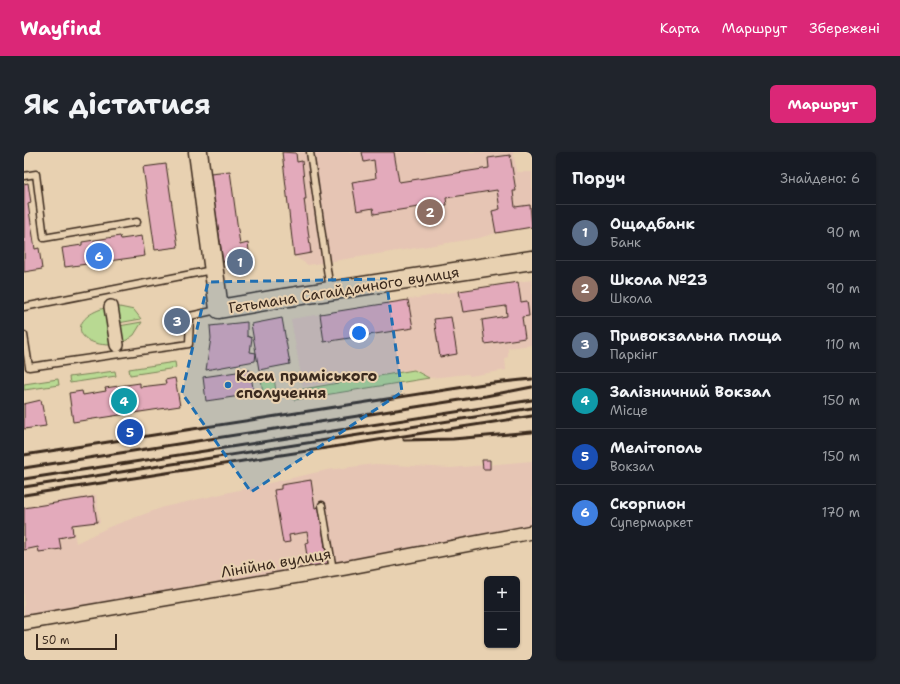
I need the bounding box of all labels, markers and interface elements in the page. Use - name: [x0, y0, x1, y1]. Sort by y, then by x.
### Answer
- text: Wayfind: [20, 16, 101, 41]
- text: Карта: [660, 19, 700, 37]
- text: Маршрут: [722, 19, 787, 37]
- text: Збережені: [809, 19, 880, 37]
- text: Як дістатися: [24, 85, 211, 123]
- button: Маршрут: [770, 85, 876, 123]
- text: Поруч: [572, 167, 625, 189]
- text: Знайдено: 6: [780, 170, 860, 187]
- pin: 2: [417, 197, 443, 227]
- text: Ощадбанк: [610, 214, 695, 234]
- text: 1: [582, 224, 588, 241]
- text: 90 m: [826, 224, 860, 241]
- text: Банк: [610, 234, 641, 251]
- pin: 6: [86, 241, 112, 271]
- pin: 1: [227, 247, 253, 277]
- street label: Гетьмана Сагайдачного вулиця: [227, 262, 461, 318]
- text: Школа №23: [610, 270, 708, 290]
- text: 2: [580, 280, 590, 297]
- text: 90 m: [826, 280, 860, 297]
- text: Школа: [610, 290, 652, 307]
- pin: 3: [164, 306, 190, 336]
- your location: [349, 323, 369, 343]
- text: Привокзальна площа: [610, 326, 782, 346]
- text: 3: [580, 336, 590, 353]
- text: 110 m: [825, 336, 860, 353]
- text: Паркінг: [610, 346, 658, 363]
- place label: Каси приміського сполучення: [236, 366, 378, 403]
- marker: Каси приміського сполучення: [223, 380, 233, 390]
- text: Залізничний Вокзал: [610, 382, 771, 402]
- pin: 4: [111, 386, 137, 416]
- text: 4: [580, 392, 590, 409]
- text: 150 m: [822, 392, 860, 409]
- text: Місце: [610, 402, 648, 419]
- pin: 5: [117, 417, 143, 447]
- text: Мелітополь: [610, 438, 702, 458]
- text: 5: [581, 448, 589, 465]
- text: 150 m: [822, 448, 860, 465]
- text: Вокзал: [610, 458, 654, 475]
- text: Скорпион: [610, 494, 686, 514]
- text: 6: [580, 504, 590, 521]
- text: 170 m: [822, 504, 860, 521]
- text: Супермаркет: [610, 514, 693, 531]
- street label: Лінійна вулиця: [219, 543, 333, 583]
- map controls: [484, 576, 520, 648]
- button: +: [484, 576, 520, 612]
- button: −: [484, 612, 520, 648]
- scale bar: [36, 632, 117, 651]
- text: 50 m: [42, 633, 70, 648]

